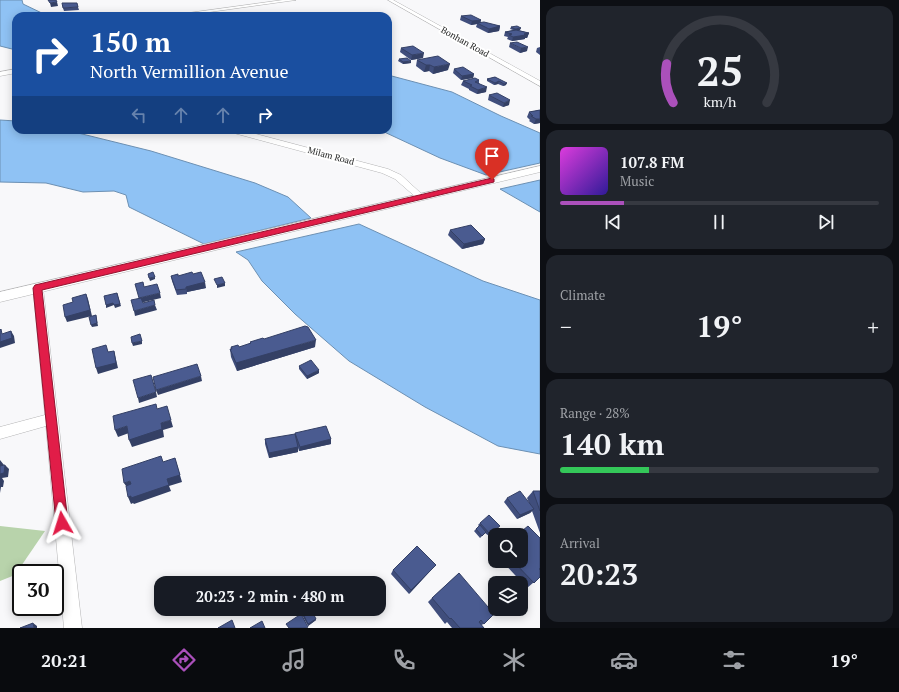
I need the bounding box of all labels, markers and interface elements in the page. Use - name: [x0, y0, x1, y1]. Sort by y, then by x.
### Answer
- text: 150 m: [90, 23, 171, 60]
- street label: Bonhan Road: [439, 24, 491, 60]
- icon: right: [24, 28, 76, 80]
- text: 25: [696, 43, 743, 98]
- text: North Vermillion Avenue: [90, 59, 289, 83]
- text: km/h: [703, 92, 737, 111]
- icon: left: [128, 104, 150, 126]
- icon: ahead: [170, 104, 192, 126]
- icon: ahead: [212, 104, 234, 126]
- icon: right: [254, 104, 276, 126]
- pin: [475, 139, 509, 180]
- street label: Milam Road: [306, 144, 356, 168]
- icon: arrive: [481, 145, 503, 167]
- text: 107.8 FM: [620, 152, 684, 172]
- text: Music: [620, 172, 654, 190]
- icon: previous: [602, 211, 624, 233]
- icon: pause: [708, 211, 730, 233]
- icon: next: [815, 211, 837, 233]
- text: Climate: [560, 286, 605, 304]
- text: 19°: [696, 306, 743, 346]
- text: −: [560, 312, 572, 341]
- text: +: [867, 312, 879, 341]
- text: Range · 28%: [560, 404, 630, 422]
- text: 140 km: [560, 424, 664, 464]
- position arrow: [41, 502, 83, 544]
- map controls: [488, 528, 528, 616]
- button: search: [488, 528, 528, 568]
- text: Arrival: [560, 534, 600, 552]
- text: 20:23: [560, 554, 638, 594]
- speed limit sign: 30: [12, 564, 64, 616]
- button: layers: [488, 576, 528, 616]
- text: 20:23 · 2 min · 480 m: [196, 586, 344, 606]
- icon: directions: [170, 646, 198, 674]
- icon: music: [280, 646, 308, 674]
- icon: phone: [390, 646, 418, 674]
- icon: climate: [500, 646, 528, 674]
- icon: car: [610, 646, 638, 674]
- icon: filters: [720, 646, 748, 674]
- text: 20:21: [41, 648, 88, 672]
- text: 19°: [830, 648, 858, 672]

